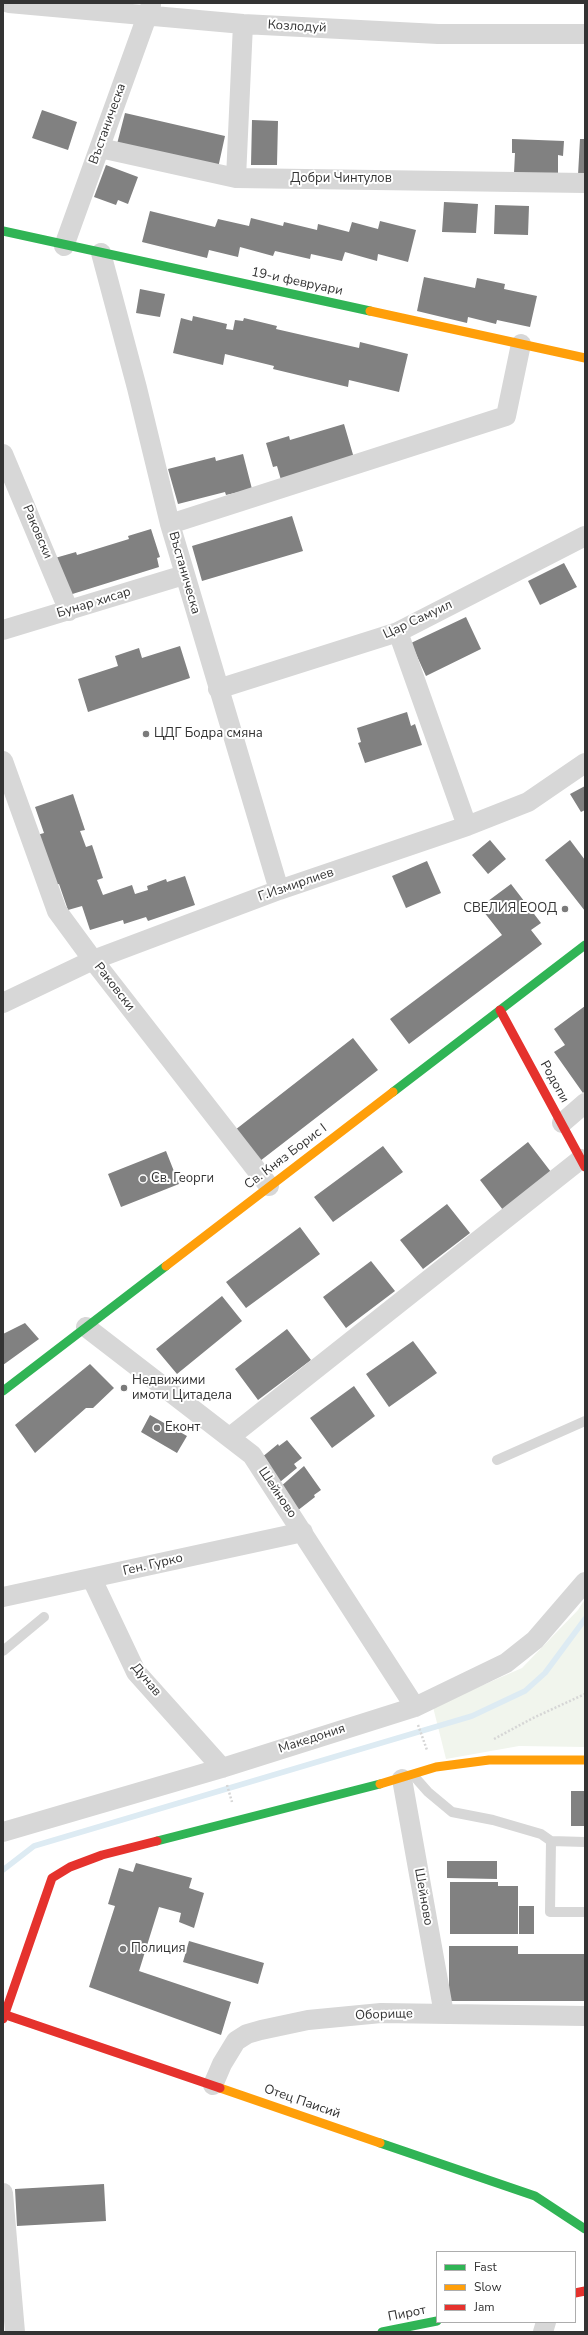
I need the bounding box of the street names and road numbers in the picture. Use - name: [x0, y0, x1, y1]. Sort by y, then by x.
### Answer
- street label: Козлодуй: [267, 18, 327, 36]
- street label: Въстаническа: [86, 81, 130, 167]
- street label: Добри Чинтулов: [290, 171, 392, 187]
- street label: 19-и февруари: [250, 265, 344, 299]
- street label: Раковски: [19, 503, 55, 561]
- street label: Въстаническа: [165, 530, 203, 616]
- street label: Бунар хисар: [55, 584, 133, 622]
- street label: Цар Самуил: [381, 597, 455, 643]
- street label: Г.Измирлиев: [256, 865, 336, 905]
- street label: Раковски: [90, 960, 138, 1014]
- street label: Родопи: [536, 1058, 572, 1106]
- street label: Св. Княз Борис I: [242, 1121, 330, 1193]
- street label: Шейново: [254, 1465, 300, 1521]
- street label: Ген. Гурко: [121, 1551, 185, 1579]
- street label: Дунав: [128, 1660, 164, 1700]
- street label: Македония: [277, 1721, 347, 1757]
- street label: Шейново: [410, 1867, 436, 1927]
- street label: Оборище: [355, 2006, 413, 2024]
- street label: Отец Паисий: [262, 2082, 342, 2122]
- street label: Пирот: [387, 2303, 427, 2325]

